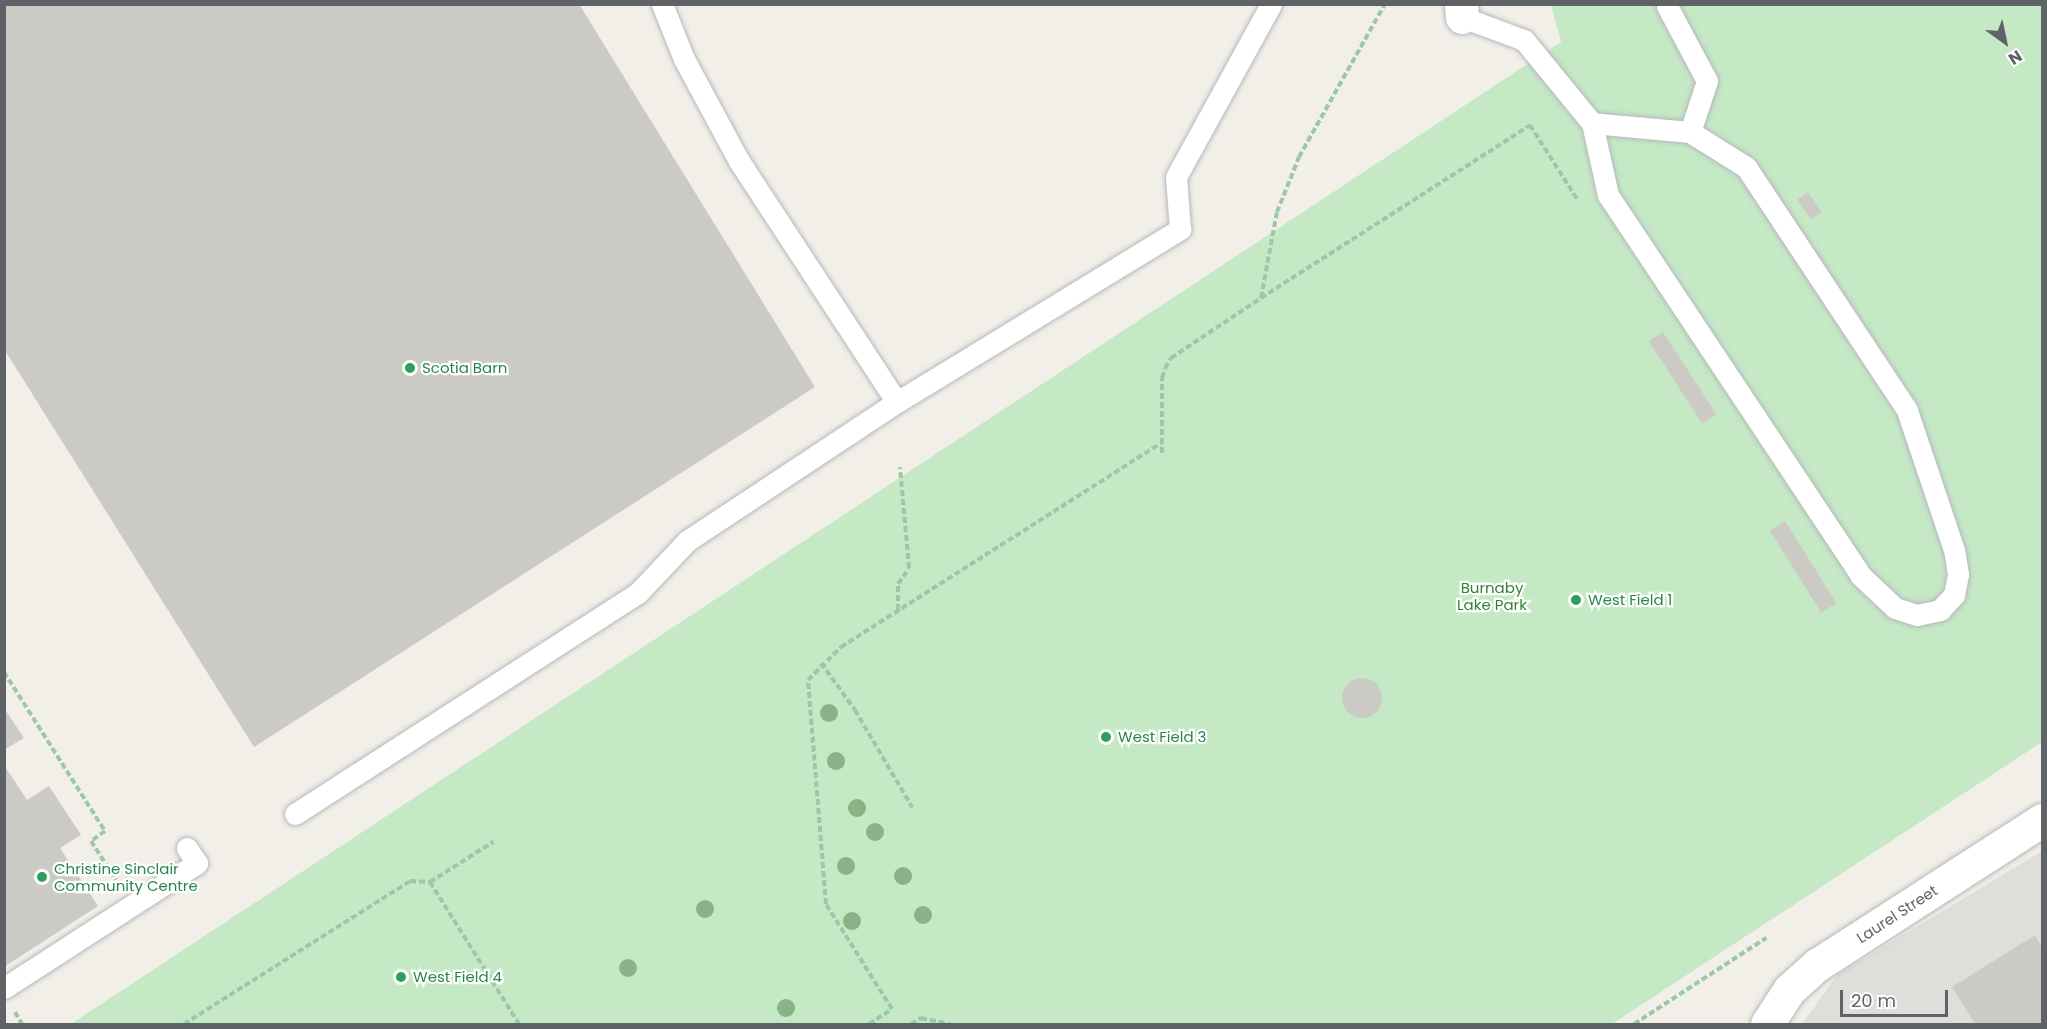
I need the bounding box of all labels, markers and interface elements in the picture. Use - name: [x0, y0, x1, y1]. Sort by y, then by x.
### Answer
- north arrow: [1975, 12, 2035, 72]
- text: N: [2004, 45, 2026, 70]
- place label: Scotia Barn: [422, 359, 507, 377]
- marker: Scotia Barn: [403, 361, 417, 375]
- park label: Burnaby Lake Park: [1457, 578, 1527, 613]
- place label: West Field 1: [1588, 591, 1672, 609]
- marker: West Field 1: [1569, 593, 1583, 607]
- place label: West Field 3: [1118, 728, 1206, 746]
- marker: West Field 3: [1099, 730, 1113, 744]
- place label: Christine Sinclair Community Centre: [54, 859, 198, 894]
- marker: Christine Sinclair Community Centre: [35, 870, 49, 884]
- street label: Laurel Street: [1853, 881, 1941, 947]
- place label: West Field 4: [413, 968, 502, 986]
- marker: West Field 4: [394, 970, 408, 984]
- scale bar: [1843, 978, 1951, 1016]
- text: 20 m: [1851, 988, 1896, 1013]

